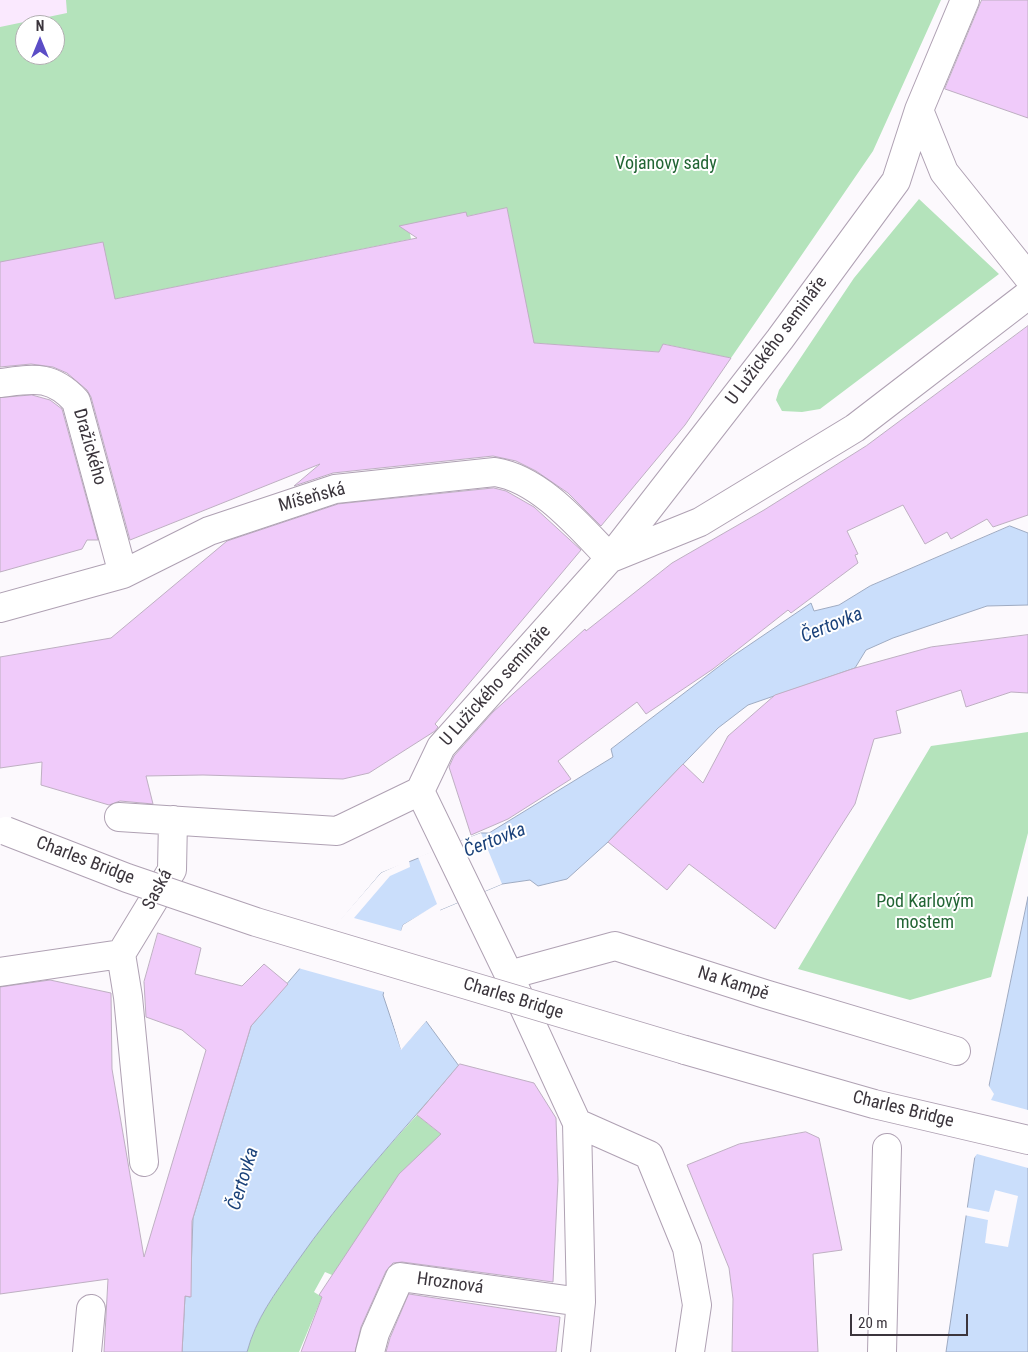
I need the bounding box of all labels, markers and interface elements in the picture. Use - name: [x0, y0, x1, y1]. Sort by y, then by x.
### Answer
- north arrow: [15, 15, 65, 65]
- text: N: [36, 18, 44, 34]
- park label: Vojanovy sady: [615, 153, 717, 175]
- street label: U Lužického semináře: [722, 273, 832, 409]
- street label: Dražického: [68, 406, 110, 488]
- street label: Míšeňská: [276, 479, 348, 517]
- water label: Čertovka: [798, 603, 866, 649]
- street label: U Lužického semináře: [436, 621, 556, 751]
- water label: Čertovka: [461, 819, 529, 863]
- street label: Charles Bridge: [33, 832, 137, 890]
- street label: Saská: [138, 866, 178, 914]
- park label: Pod Karlovým mostem: [876, 891, 974, 934]
- street label: Na Kampě: [695, 962, 771, 1006]
- street label: Charles Bridge: [460, 974, 566, 1024]
- street label: Charles Bridge: [850, 1087, 956, 1133]
- water label: Čertovka: [224, 1145, 264, 1213]
- street label: Hroznová: [415, 1269, 485, 1299]
- scale bar: [853, 1304, 970, 1336]
- text: 20 m: [858, 1314, 888, 1332]

